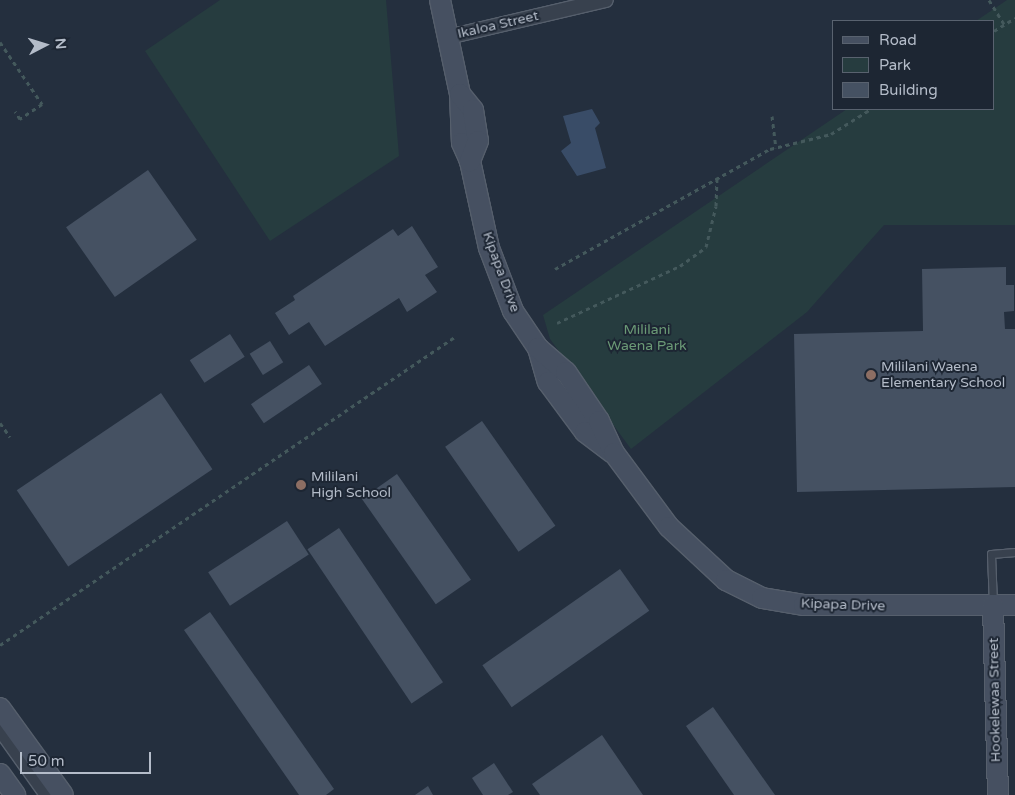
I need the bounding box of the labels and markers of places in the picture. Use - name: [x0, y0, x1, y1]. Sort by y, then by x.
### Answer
- place label: Mililani Waena Elementary School: [881, 359, 1005, 392]
- marker: Mililani Waena Elementary School: [865, 369, 877, 381]
- place label: Mililani High School: [311, 469, 391, 502]
- marker: Mililani High School: [295, 479, 307, 491]

